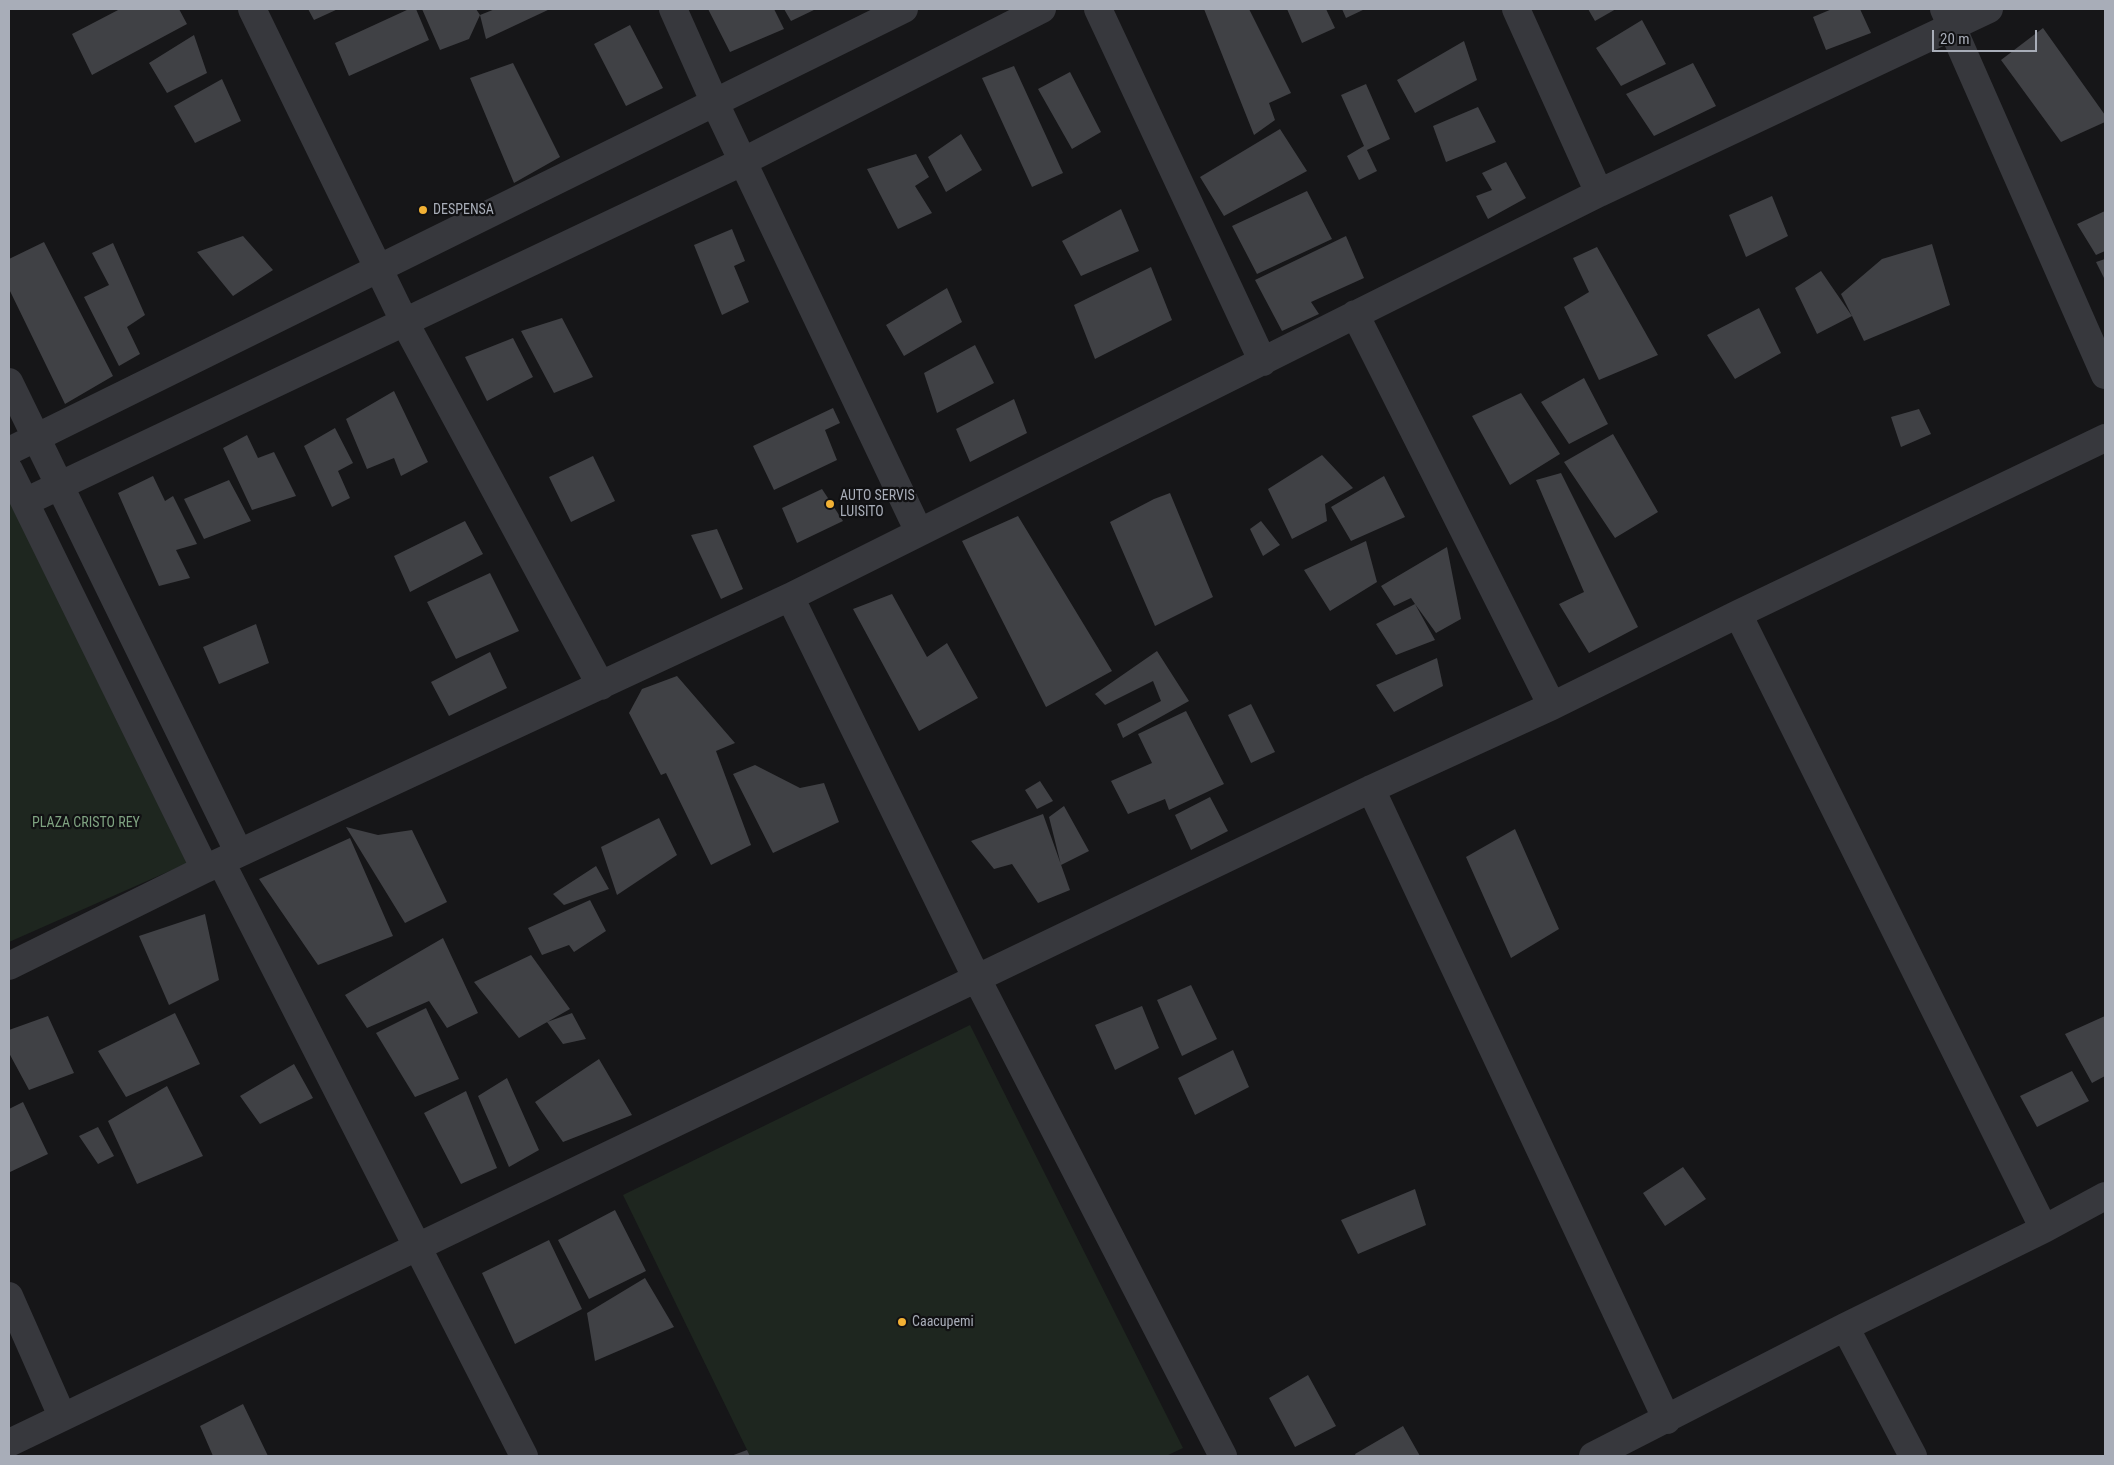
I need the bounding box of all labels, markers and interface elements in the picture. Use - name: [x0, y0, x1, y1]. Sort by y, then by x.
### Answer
- scale bar: [1934, 20, 2039, 52]
- text: 20 m: [1940, 30, 1970, 48]
- place label: DESPENSA: [433, 202, 494, 218]
- marker: DESPENSA: [417, 204, 429, 216]
- place label: AUTO SERVIS LUISITO: [840, 488, 915, 520]
- marker: AUTO SERVIS LUISITO: [824, 498, 836, 510]
- park label: PLAZA CRISTO REY: [32, 815, 140, 831]
- place label: Caacupemi: [912, 1314, 974, 1330]
- marker: Caacupemi: [896, 1316, 908, 1328]

